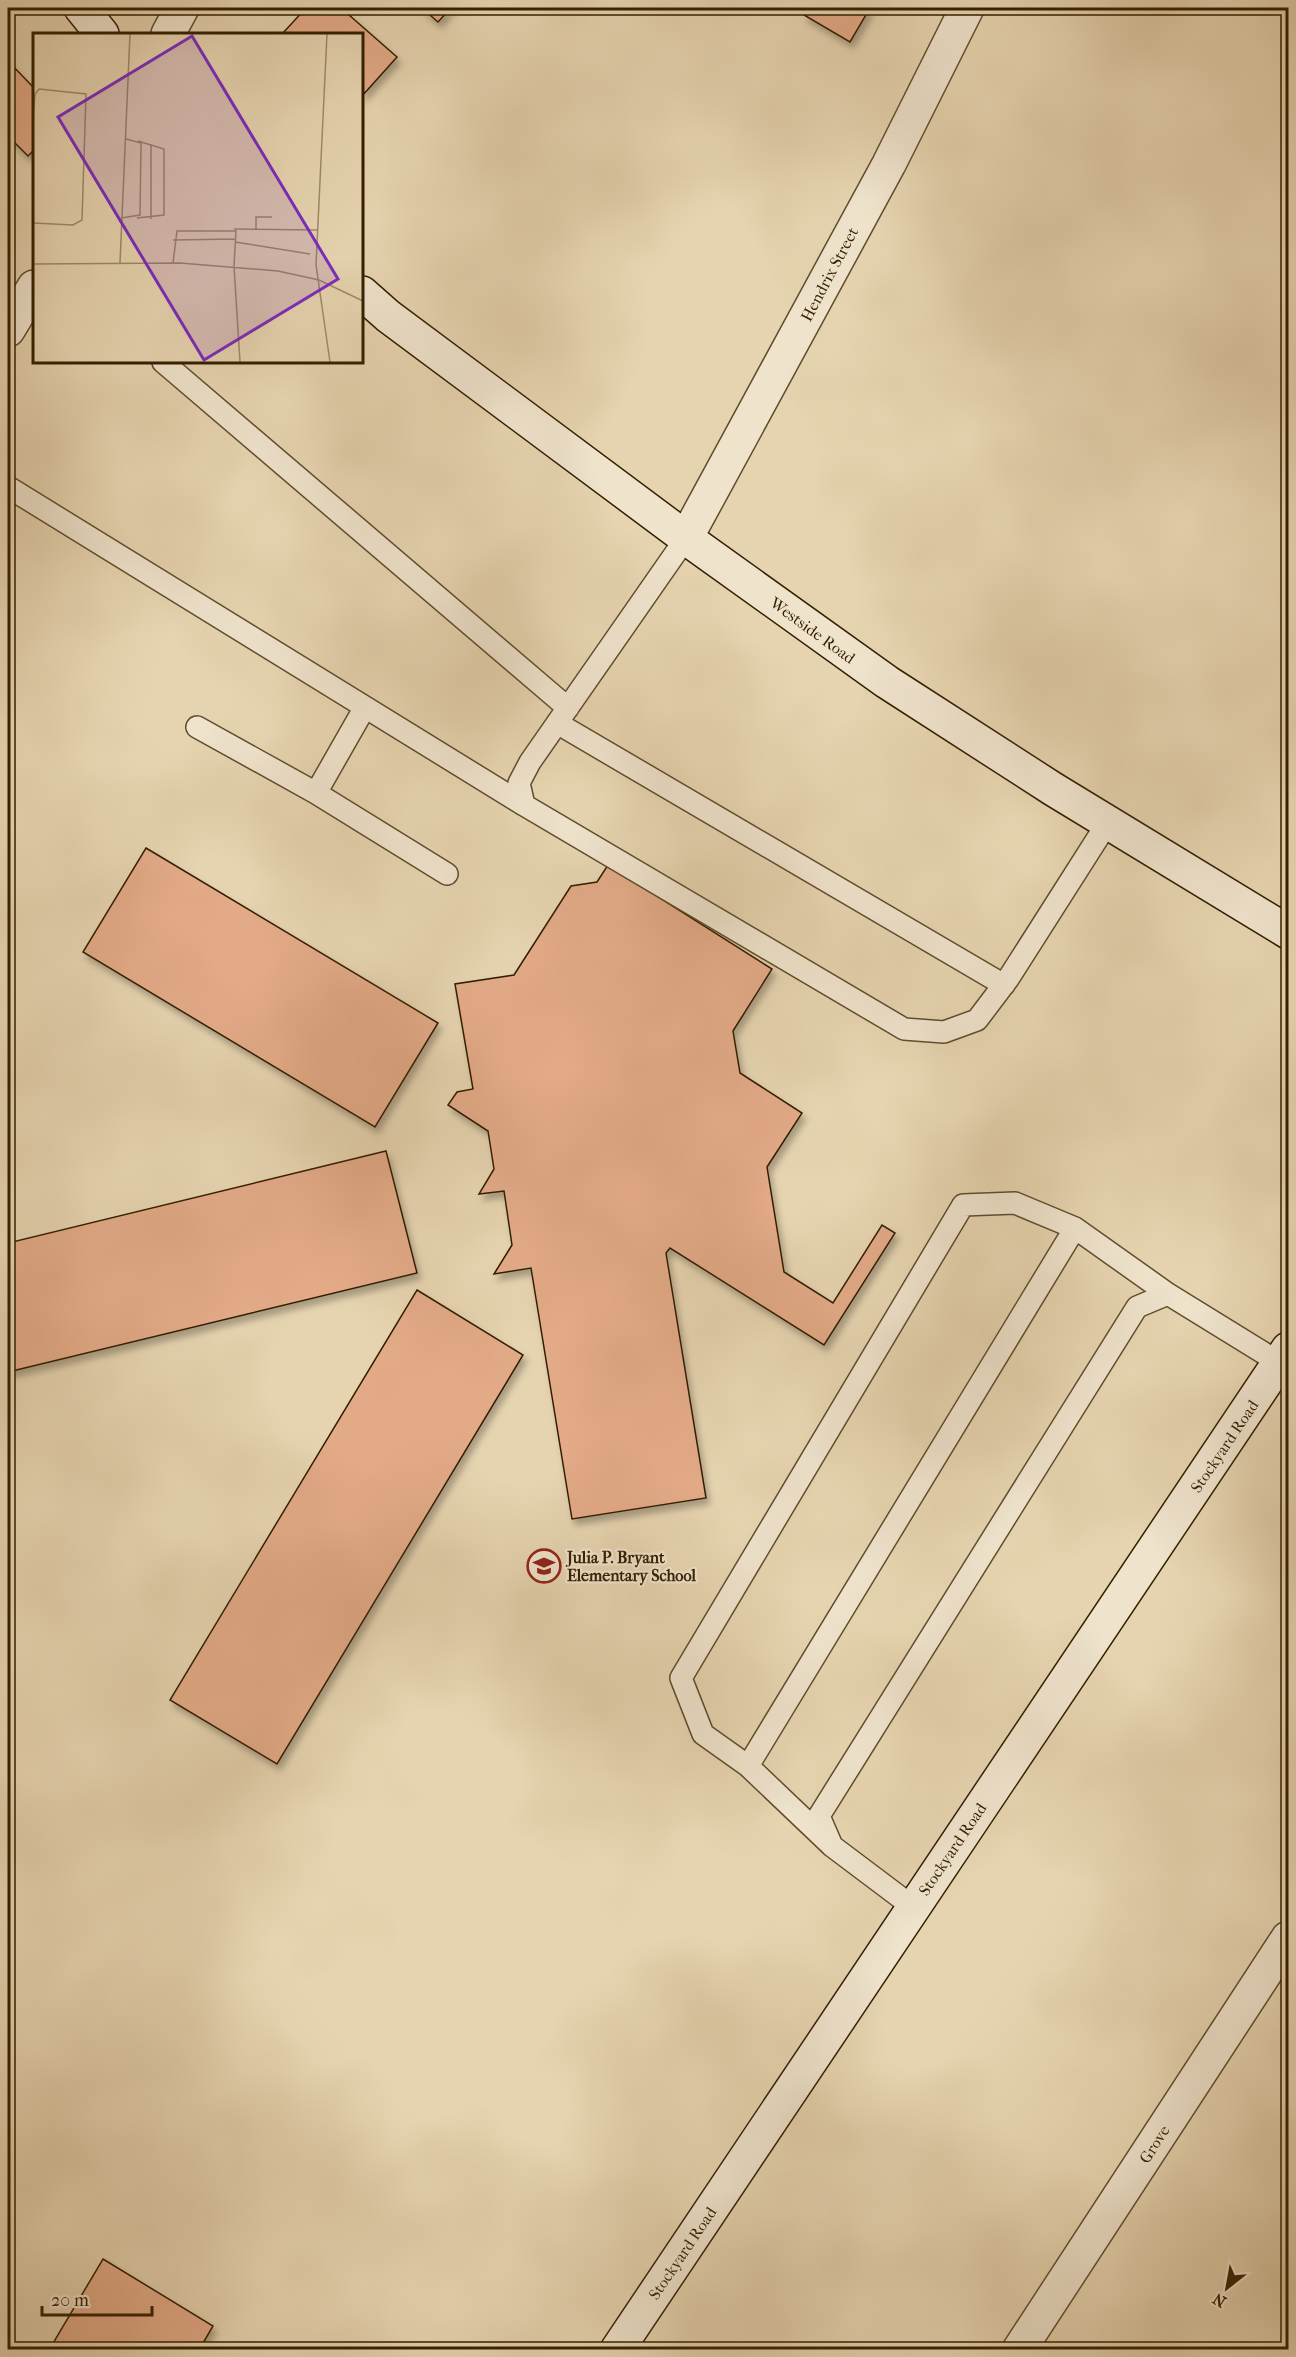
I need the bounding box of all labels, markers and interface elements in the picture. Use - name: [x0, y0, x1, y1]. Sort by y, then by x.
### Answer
- inset map: [33, 33, 363, 363]
- street label: Hendrix Street: [797, 224, 862, 325]
- street label: Westside Road: [766, 593, 859, 668]
- street label: Stockyard Road: [1186, 1396, 1262, 1496]
- school or university icon: Julia P. Bryant Elementary School: [526, 1548, 562, 1584]
- place label: Julia P. Bryant Elementary School: [565, 1548, 696, 1586]
- street label: Stockyard Road: [914, 1799, 990, 1899]
- street label: Grove: [1135, 2122, 1174, 2167]
- street label: Stockyard Road: [644, 2203, 720, 2303]
- north arrow: [1197, 2258, 1257, 2318]
- scale bar: [42, 2279, 152, 2317]
- text: N: [1209, 2289, 1230, 2312]
- text: 20 m: [51, 2290, 89, 2311]

